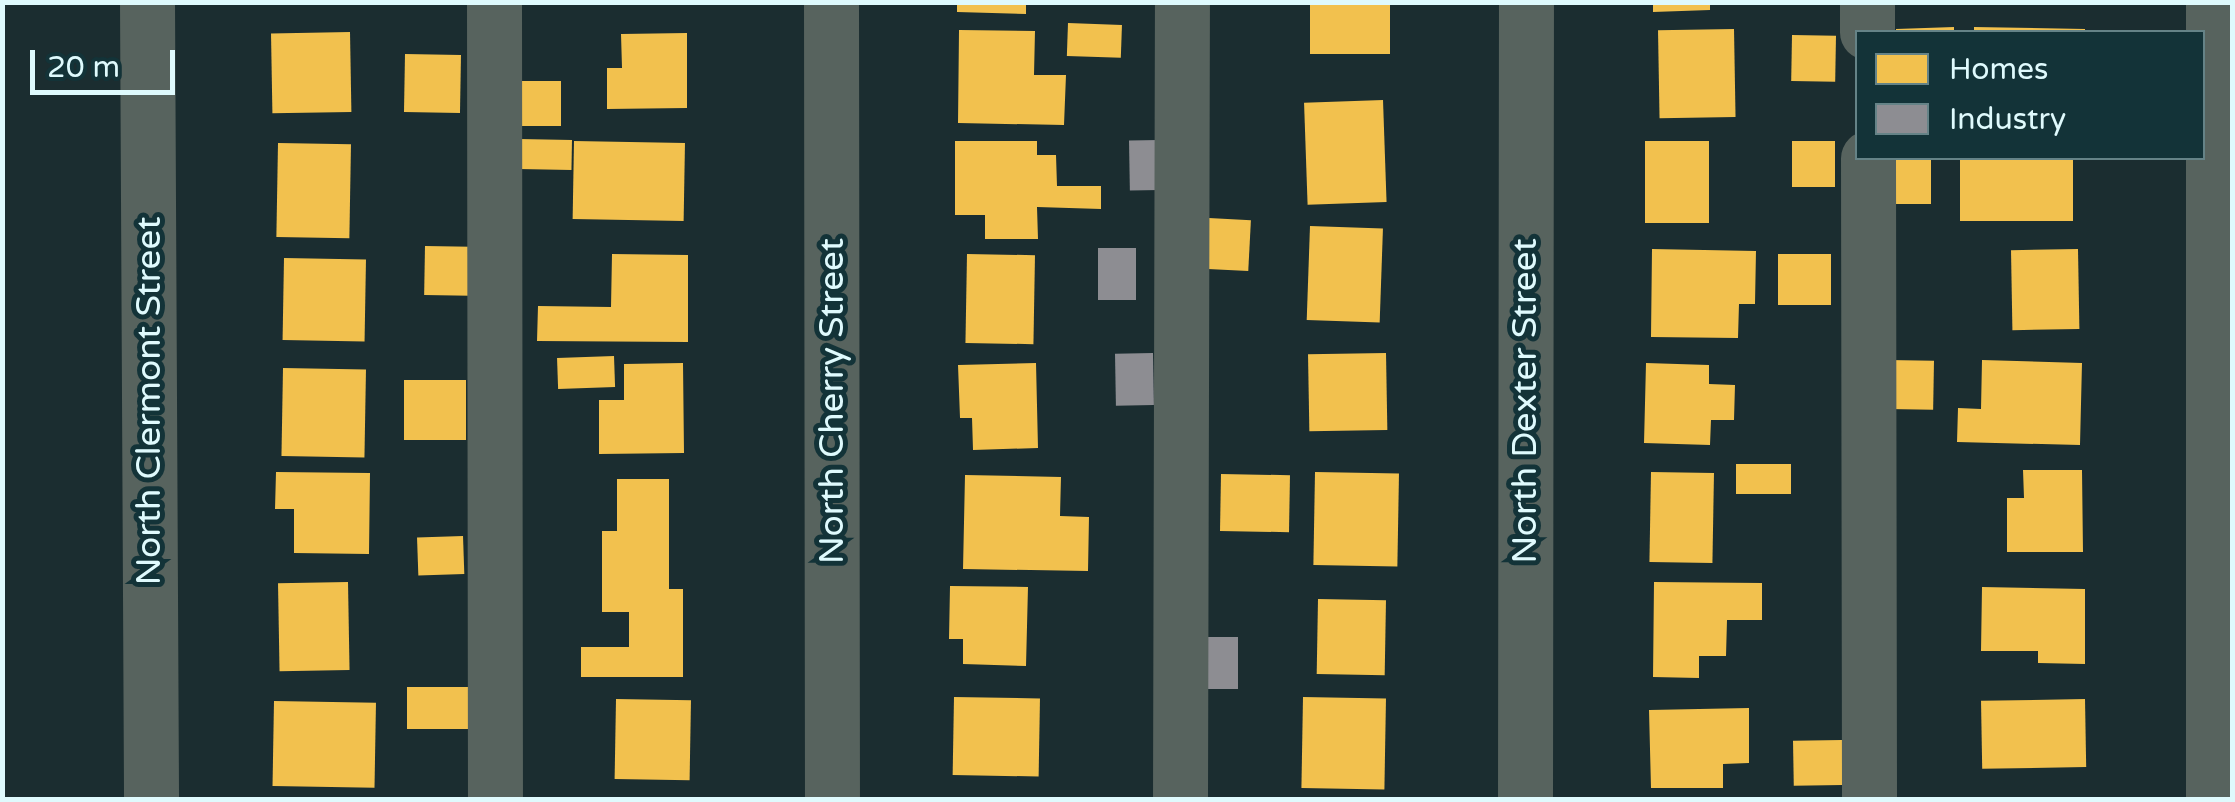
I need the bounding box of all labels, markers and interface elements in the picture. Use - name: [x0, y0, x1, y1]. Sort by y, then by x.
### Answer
- scale bar: [35, 30, 180, 92]
- legend: [1855, 30, 2205, 160]
- text: 20 m: [47, 49, 120, 86]
- text: Homes: [1949, 51, 2048, 88]
- text: Industry: [1949, 101, 2066, 138]
- street label: North Clermont Street: [128, 216, 170, 586]
- street label: North Cherry Street: [811, 238, 853, 564]
- street label: North Dexter Street: [1504, 238, 1546, 564]

